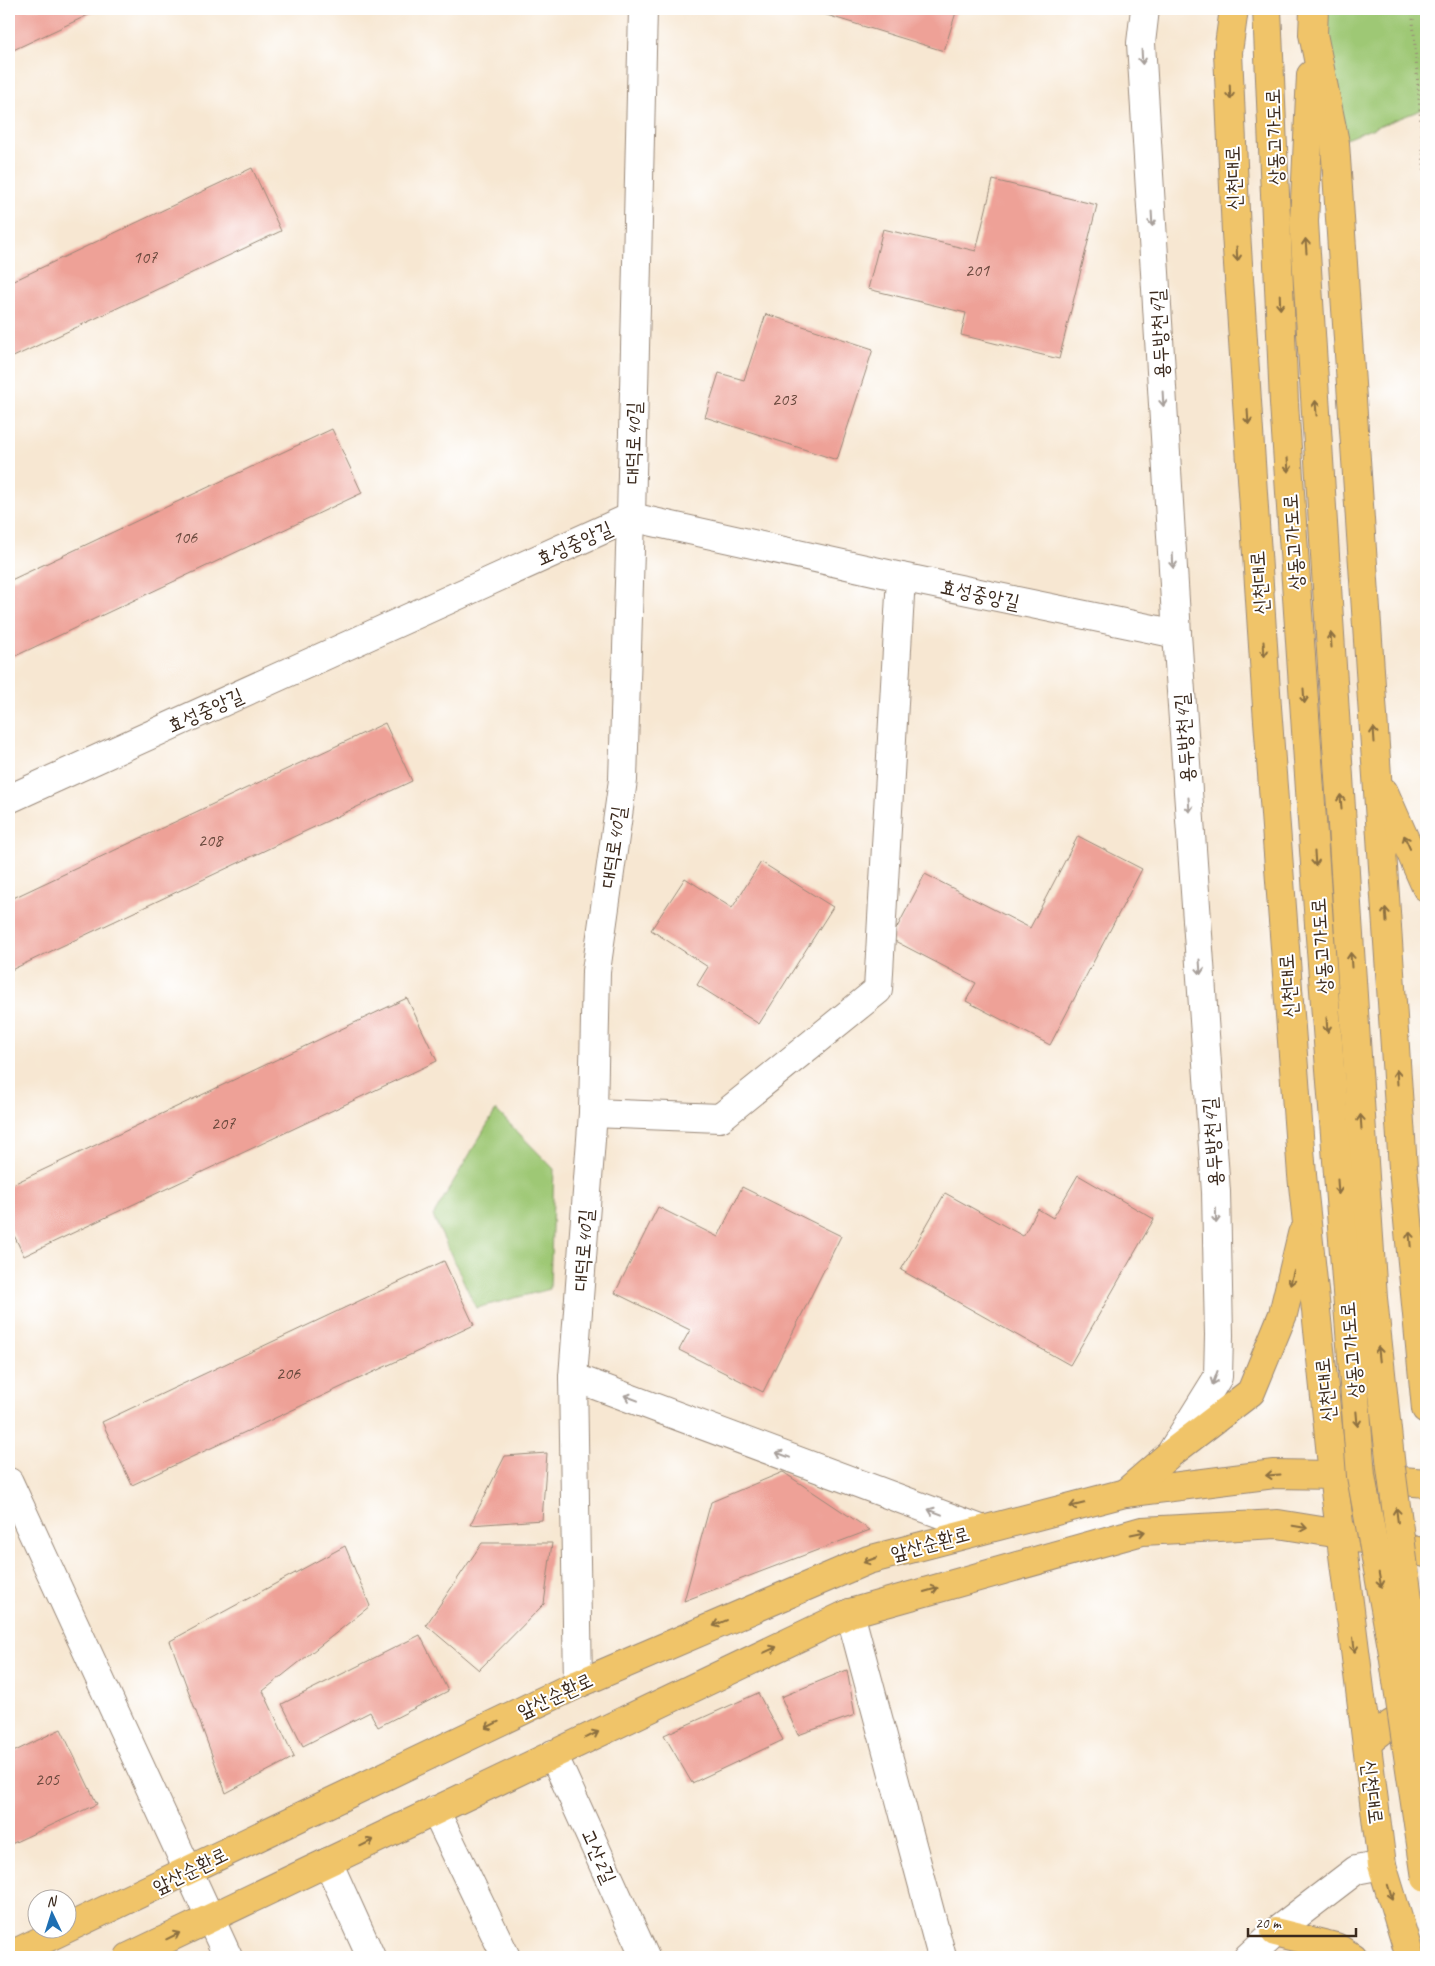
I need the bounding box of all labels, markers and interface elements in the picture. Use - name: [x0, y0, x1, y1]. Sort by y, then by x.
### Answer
- one-way arrow: [1138, 49, 1147, 65]
- one-way arrow: [1225, 84, 1234, 100]
- street label: 상동고가도로: [1260, 88, 1289, 186]
- street label: 신천대로: [1220, 145, 1247, 211]
- one-way arrow: [1148, 211, 1157, 227]
- one-way arrow: [1301, 238, 1310, 254]
- house number: 107: [133, 246, 158, 268]
- one-way arrow: [1233, 246, 1242, 262]
- house number: 201: [965, 259, 990, 281]
- street label: 용두방천4길: [1145, 289, 1174, 379]
- one-way arrow: [1275, 294, 1285, 310]
- house number: 203: [772, 388, 798, 410]
- one-way arrow: [1158, 391, 1168, 407]
- one-way arrow: [1312, 400, 1321, 416]
- street label: 대덕로40길: [620, 402, 647, 484]
- one-way arrow: [1243, 408, 1253, 424]
- one-way arrow: [1283, 456, 1293, 472]
- street label: 상동고가도로: [1278, 493, 1309, 591]
- street label: 효성중앙길: [532, 516, 616, 571]
- house number: 106: [173, 526, 198, 548]
- street label: 신천대로: [1245, 550, 1274, 616]
- one-way arrow: [1168, 553, 1177, 569]
- street label: 효성중앙길: [938, 574, 1022, 615]
- one-way arrow: [1326, 632, 1335, 648]
- one-way arrow: [1259, 640, 1268, 656]
- street label: 효성중앙길: [163, 683, 247, 738]
- one-way arrow: [1299, 688, 1308, 704]
- street label: 용두방천4길: [1169, 692, 1200, 783]
- one-way arrow: [1369, 727, 1378, 743]
- one-way arrow: [1336, 794, 1345, 810]
- one-way arrow: [1184, 796, 1194, 812]
- street label: 대덕로40길: [595, 805, 632, 890]
- house number: 208: [198, 829, 224, 851]
- one-way arrow: [1401, 835, 1411, 850]
- one-way arrow: [1310, 850, 1320, 866]
- street label: 상동고가도로: [1306, 897, 1337, 995]
- one-way arrow: [1381, 907, 1390, 923]
- one-way arrow: [1346, 952, 1355, 968]
- street label: 신천대로: [1274, 953, 1303, 1019]
- one-way arrow: [1196, 958, 1205, 974]
- one-way arrow: [1322, 1017, 1331, 1033]
- one-way arrow: [1392, 1069, 1402, 1085]
- street label: 용두방천4길: [1197, 1096, 1228, 1187]
- house number: 207: [211, 1112, 236, 1134]
- one-way arrow: [1357, 1114, 1366, 1130]
- one-way arrow: [1334, 1179, 1343, 1195]
- street label: 대덕로40길: [568, 1208, 599, 1292]
- one-way arrow: [1212, 1208, 1221, 1224]
- one-way arrow: [1405, 1231, 1415, 1247]
- one-way arrow: [1286, 1269, 1296, 1285]
- street label: 상동고가도로: [1335, 1301, 1368, 1399]
- one-way arrow: [1374, 1346, 1384, 1362]
- street label: 신천대로: [1310, 1357, 1341, 1423]
- house number: 206: [276, 1362, 301, 1384]
- one-way arrow: [1210, 1370, 1220, 1386]
- one-way arrow: [624, 1393, 639, 1402]
- one-way arrow: [1352, 1411, 1361, 1427]
- one-way arrow: [776, 1450, 791, 1459]
- one-way arrow: [1265, 1470, 1281, 1479]
- one-way arrow: [1070, 1501, 1086, 1510]
- one-way arrow: [928, 1507, 943, 1516]
- one-way arrow: [1392, 1508, 1402, 1524]
- street label: 앞산순환로: [888, 1521, 972, 1566]
- one-way arrow: [1291, 1523, 1307, 1533]
- one-way arrow: [1129, 1528, 1145, 1537]
- one-way arrow: [862, 1556, 878, 1565]
- one-way arrow: [1375, 1571, 1385, 1587]
- one-way arrow: [922, 1585, 938, 1594]
- one-way arrow: [713, 1619, 728, 1628]
- one-way arrow: [1349, 1637, 1359, 1653]
- one-way arrow: [762, 1645, 777, 1655]
- street label: 앞산순환로: [513, 1667, 597, 1724]
- one-way arrow: [485, 1721, 500, 1730]
- one-way arrow: [584, 1730, 599, 1739]
- street label: 신천대로: [1356, 1759, 1389, 1826]
- house number: 205: [35, 1768, 60, 1790]
- street label: 고산2길: [575, 1825, 622, 1887]
- one-way arrow: [359, 1838, 374, 1848]
- street label: 앞산순환로: [149, 1842, 232, 1899]
- one-way arrow: [1386, 1884, 1396, 1900]
- north arrow: [28, 1888, 78, 1938]
- text: N: [46, 1893, 58, 1910]
- scale bar: [1248, 1906, 1355, 1938]
- text: 20 m: [1255, 1914, 1282, 1933]
- one-way arrow: [165, 1931, 180, 1940]

